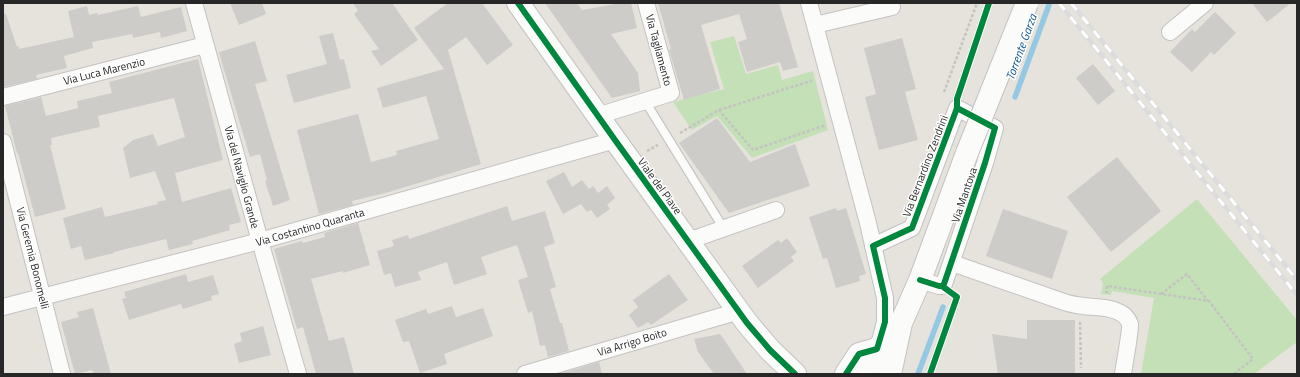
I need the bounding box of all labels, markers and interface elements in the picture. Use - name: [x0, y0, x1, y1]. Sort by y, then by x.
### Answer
- water label: Torrente Garza: [1000, 10, 1042, 83]
- street label: Via Tagliamento: [642, 12, 676, 88]
- street label: Via Luca Marenzio: [61, 53, 147, 89]
- street label: Via Bernardino Zendrini: [898, 113, 952, 219]
- street label: Via del Naviglio Grande: [221, 124, 264, 231]
- street label: Viale del Piave: [634, 154, 686, 218]
- street label: Via Mantova: [947, 165, 981, 225]
- street label: Via Costantino Quaranta: [254, 204, 367, 250]
- street label: Via Geremia Bonomelli: [13, 205, 53, 311]
- street label: Via Arrigo Boito: [595, 324, 669, 360]

